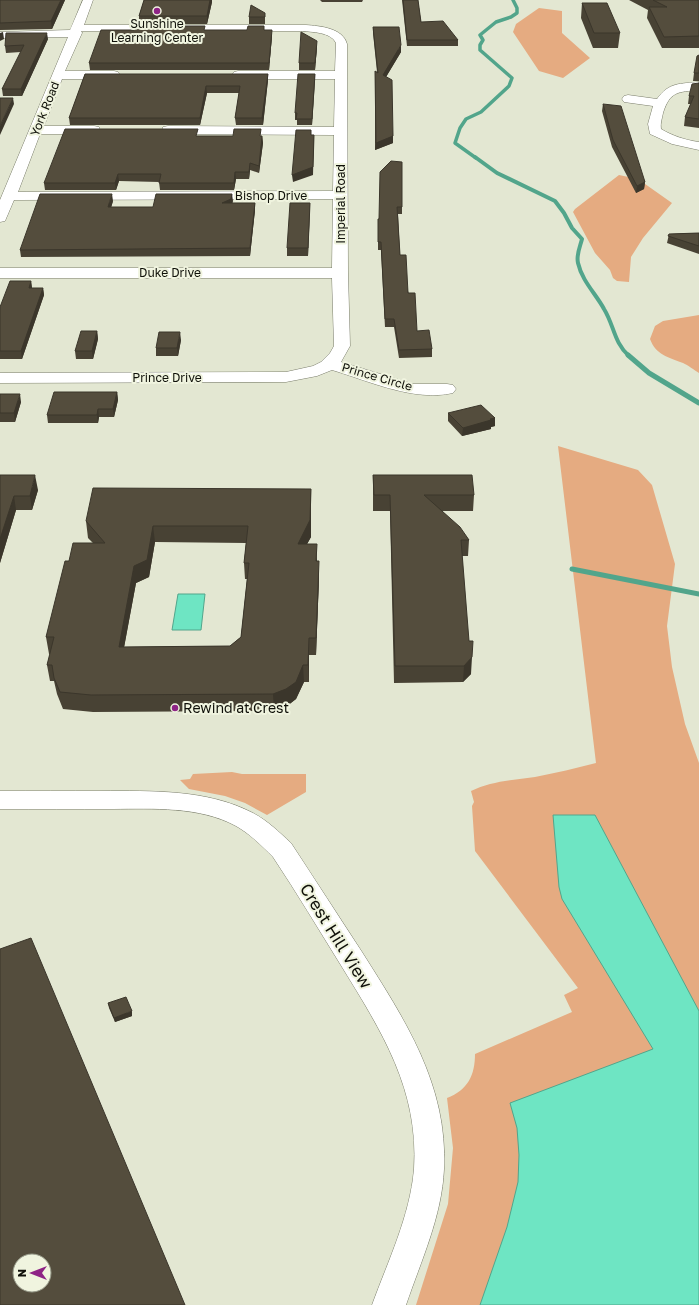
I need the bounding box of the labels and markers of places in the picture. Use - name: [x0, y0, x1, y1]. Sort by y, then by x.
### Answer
- marker: Sunshine Learning Center: [152, 6, 162, 16]
- place label: Sunshine Learning Center: [111, 16, 203, 45]
- place label: Rewind at Crest: [183, 699, 289, 716]
- marker: Rewind at Crest: [170, 703, 180, 713]

